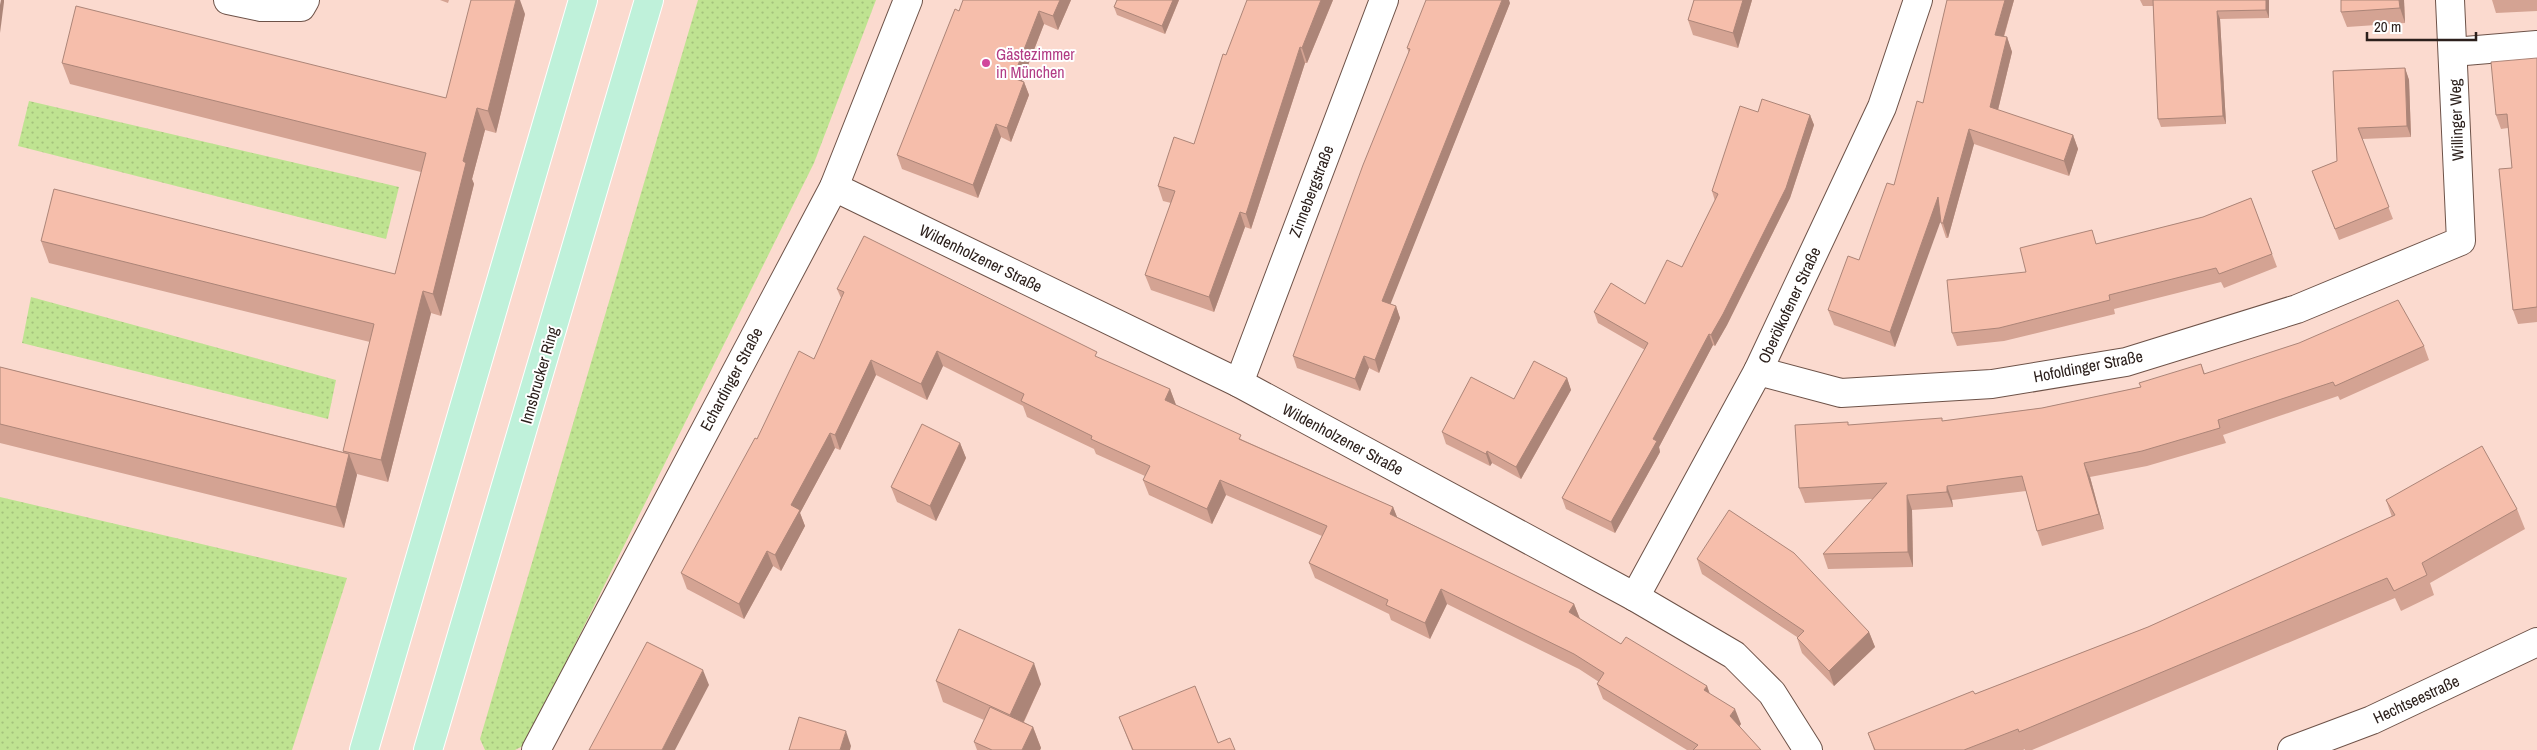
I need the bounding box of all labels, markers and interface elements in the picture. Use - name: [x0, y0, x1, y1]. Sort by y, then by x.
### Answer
- scale bar: [2367, 10, 2476, 42]
- text: 20 m: [2374, 16, 2401, 37]
- place label: Gästezimmer in München: [996, 43, 1075, 83]
- marker: Gästezimmer in München: [980, 57, 992, 69]
- street label: Willinger Weg: [2444, 78, 2468, 161]
- street label: Zinnebergstraße: [1283, 142, 1339, 240]
- street label: Wildenholzener Straße: [916, 219, 1046, 297]
- street label: Oberölkofener Straße: [1752, 243, 1826, 367]
- street label: Innsbrucker Ring: [515, 323, 564, 426]
- street label: Echardinger Straße: [694, 323, 768, 435]
- street label: Hofoldinger Straße: [2031, 345, 2145, 387]
- street label: Wildenholzener Straße: [1279, 398, 1407, 480]
- street label: Hechtseestraße: [2369, 669, 2463, 729]

